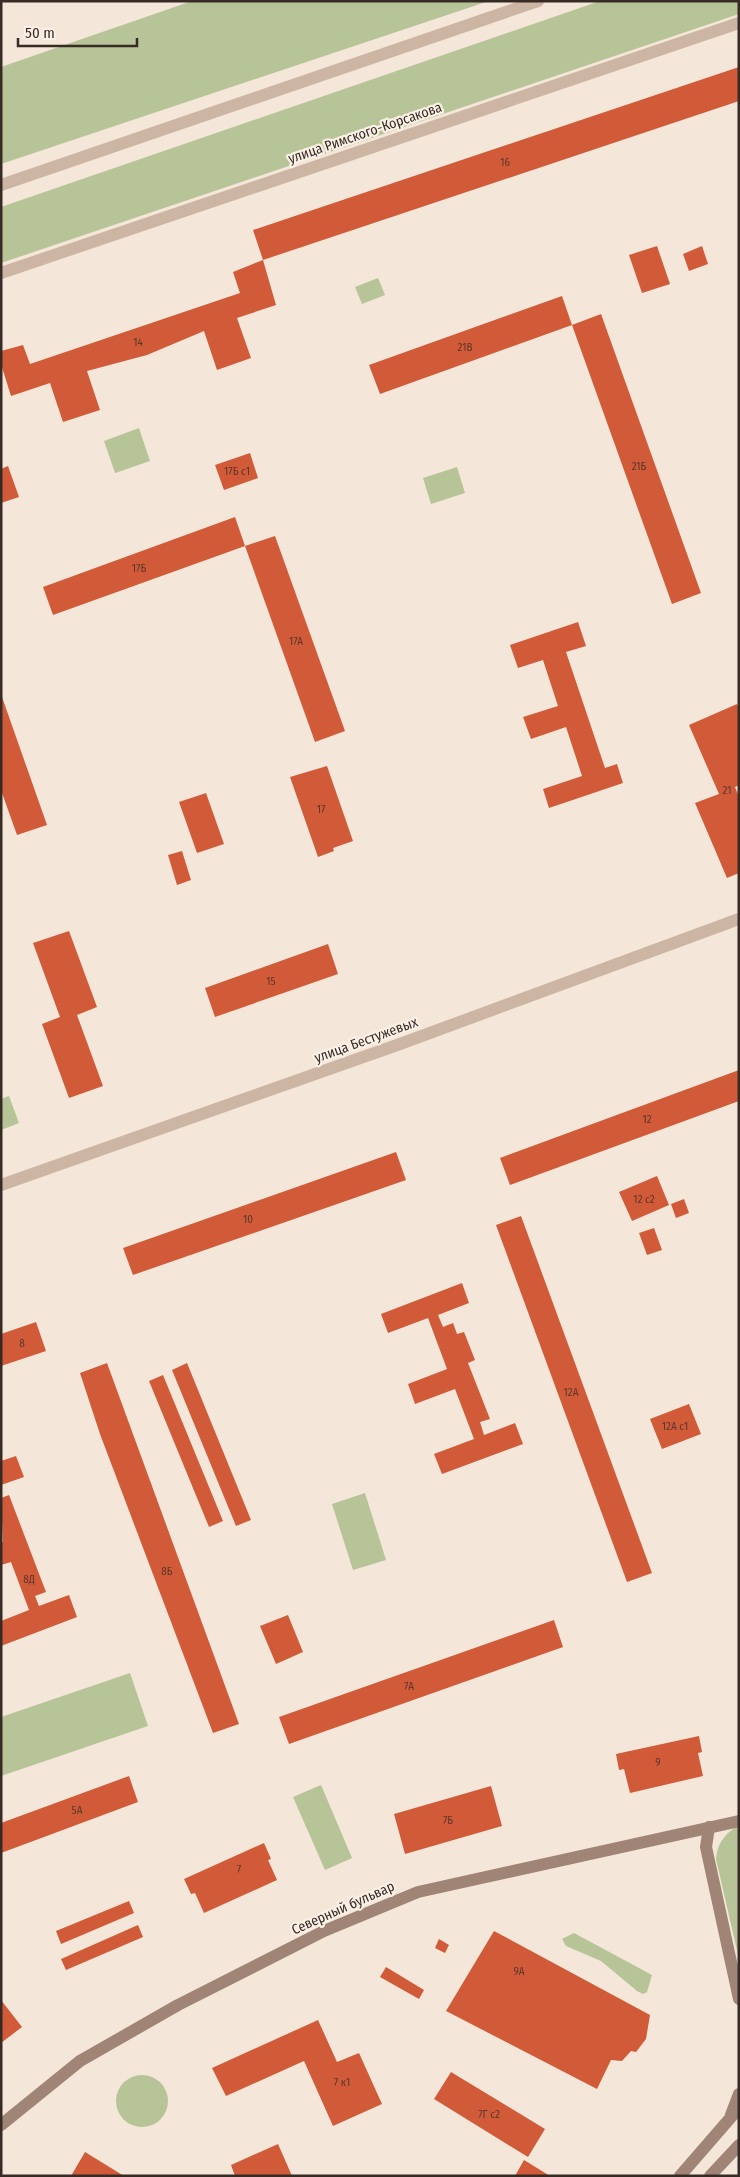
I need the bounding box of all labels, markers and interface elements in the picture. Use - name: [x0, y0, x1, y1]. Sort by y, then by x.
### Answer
- scale bar: [18, 15, 136, 47]
- text: 50 m: [25, 24, 55, 42]
- street label: улица Римского-Корсакова: [286, 99, 444, 167]
- house number: 16: [500, 156, 510, 169]
- house number: 14: [133, 336, 143, 349]
- house number: 21В: [458, 341, 472, 354]
- house number: 21Б: [632, 460, 647, 473]
- house number: 17Б с1: [224, 465, 250, 478]
- house number: 17Б: [132, 562, 146, 575]
- house number: 17А: [289, 635, 303, 648]
- house number: 21: [723, 784, 731, 797]
- house number: 17: [317, 803, 326, 816]
- house number: 15: [266, 975, 276, 988]
- street label: улица Бестужевых: [312, 1013, 421, 1067]
- house number: 12: [642, 1113, 652, 1126]
- house number: 12 с2: [633, 1193, 655, 1206]
- house number: 10: [243, 1213, 253, 1226]
- house number: 8: [19, 1337, 25, 1350]
- house number: 12А: [564, 1386, 579, 1399]
- house number: 12А с1: [662, 1420, 688, 1433]
- house number: 8Б: [161, 1565, 173, 1578]
- house number: 8Д: [23, 1573, 35, 1586]
- house number: 7А: [404, 1680, 414, 1693]
- house number: 9: [655, 1756, 661, 1769]
- house number: 5А: [72, 1804, 83, 1817]
- house number: 7Б: [443, 1814, 453, 1827]
- house number: 7: [237, 1863, 242, 1876]
- street label: Северный бульвар: [289, 1878, 397, 1938]
- house number: 9А: [513, 1965, 525, 1978]
- house number: 7 к1: [334, 2076, 350, 2089]
- house number: 7Г с2: [478, 2108, 500, 2121]

